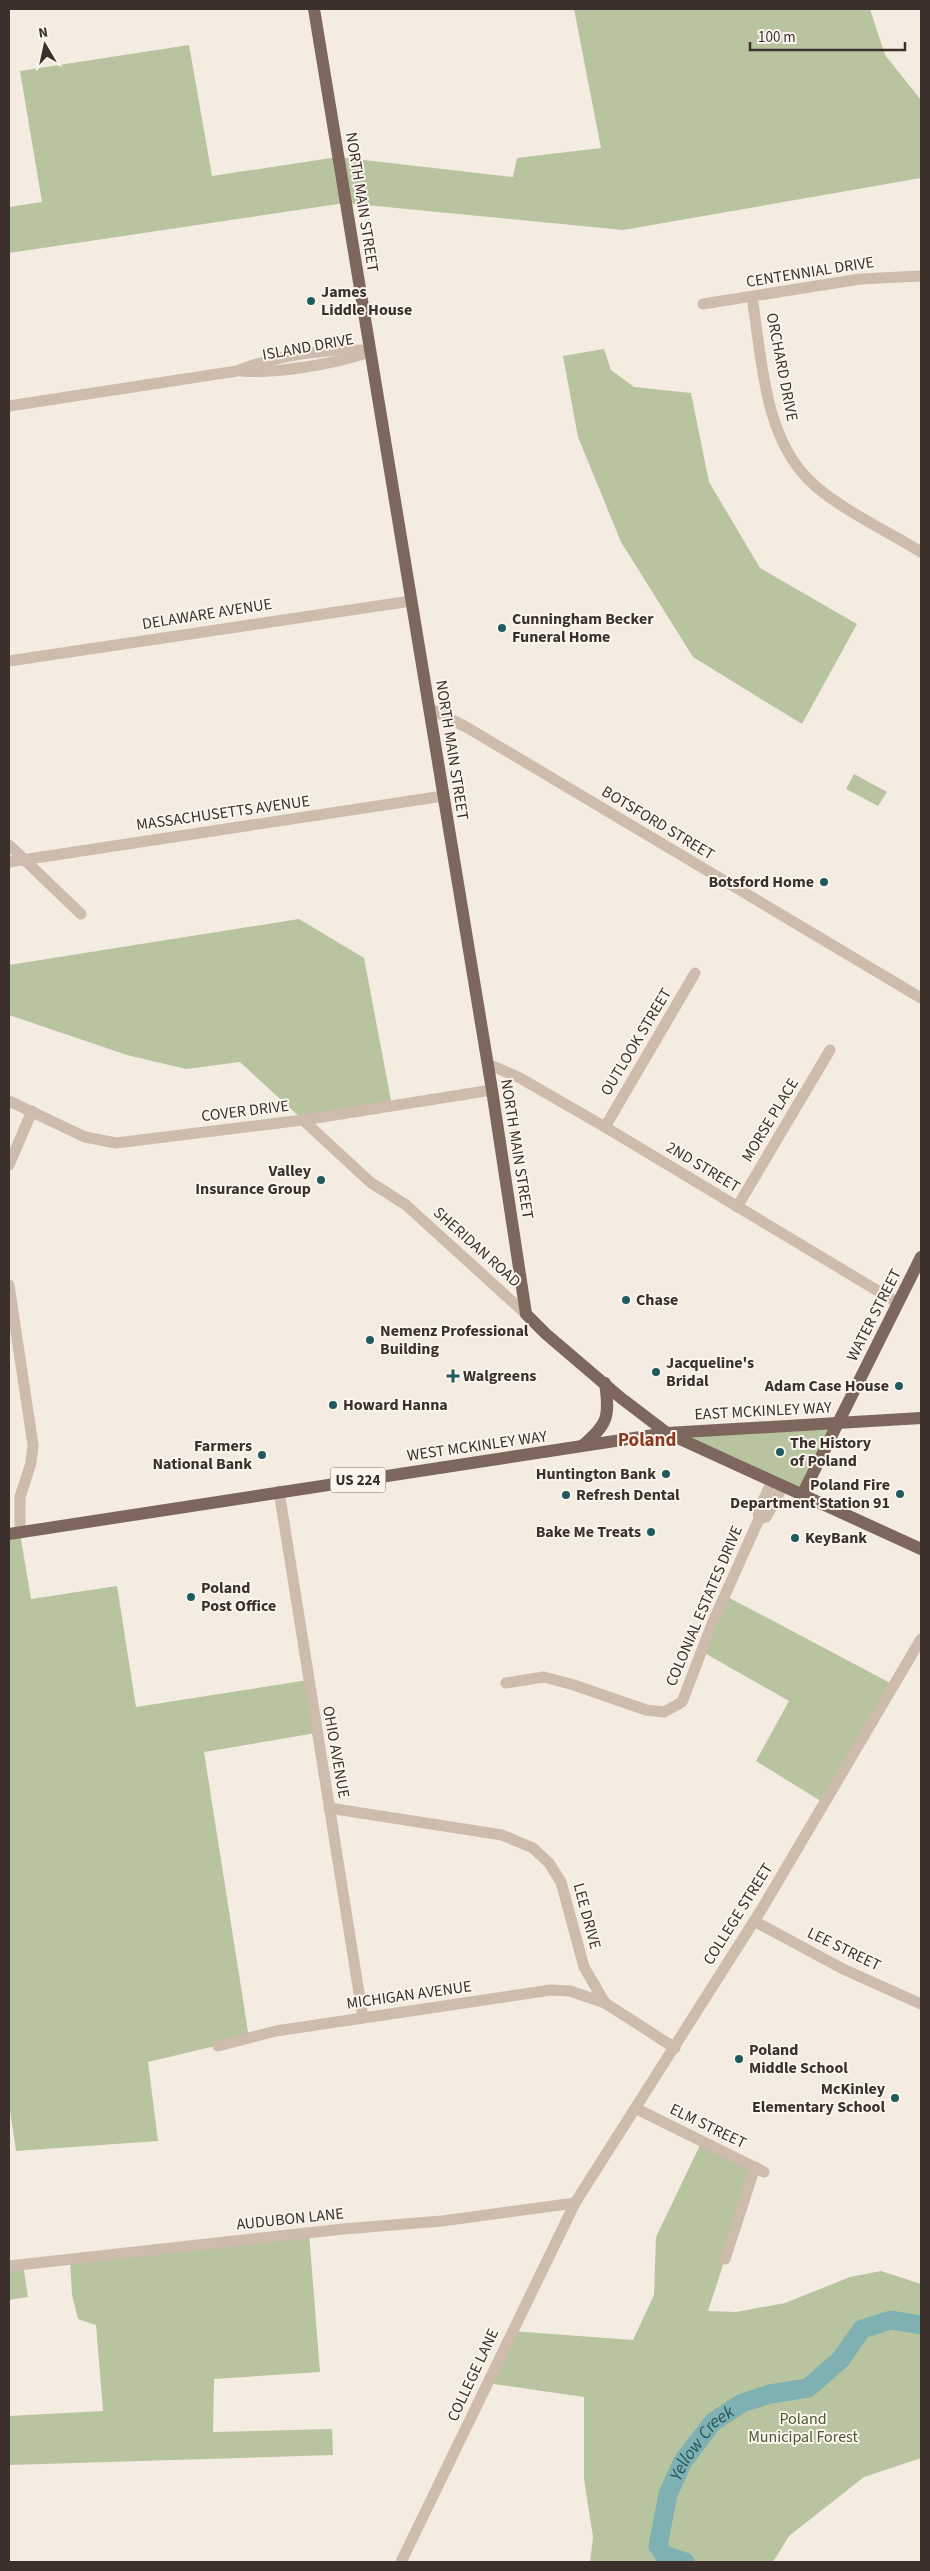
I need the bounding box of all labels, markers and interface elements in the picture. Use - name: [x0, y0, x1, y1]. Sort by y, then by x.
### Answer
- north arrow: [20, 20, 70, 70]
- scale bar: [750, 20, 905, 52]
- text: N: [37, 23, 49, 44]
- text: 100 m: [758, 27, 796, 48]
- street label: NORTH MAIN STREET: [340, 130, 384, 274]
- street label: CENTENNIAL DRIVE: [744, 251, 876, 293]
- place label: James Liddle House: [321, 281, 412, 321]
- marker: James Liddle House: [305, 295, 317, 307]
- street label: ORCHARD DRIVE: [761, 311, 803, 423]
- street label: ISLAND DRIVE: [261, 328, 355, 366]
- street label: DELAWARE AVENUE: [141, 593, 273, 635]
- place label: Cunningham Becker Funeral Home: [512, 608, 654, 648]
- marker: Cunningham Becker Funeral Home: [496, 622, 508, 634]
- street label: NORTH MAIN STREET: [430, 678, 474, 822]
- street label: BOTSFORD STREET: [597, 781, 719, 866]
- street label: MASSACHUSETTS AVENUE: [135, 790, 311, 836]
- place label: Botsford Home: [708, 871, 814, 893]
- marker: Botsford Home: [818, 876, 830, 888]
- street label: OUTLOOK STREET: [595, 984, 677, 1100]
- street label: MORSE PLACE: [736, 1074, 804, 1166]
- street label: NORTH MAIN STREET: [495, 1077, 539, 1221]
- street label: COVER DRIVE: [200, 1095, 290, 1127]
- street label: 2ND STREET: [662, 1136, 744, 1198]
- place label: Valley Insurance Group: [195, 1160, 312, 1200]
- marker: Valley Insurance Group: [315, 1174, 327, 1186]
- street label: SHERIDAN ROAD: [428, 1202, 526, 1292]
- street label: WATER STREET: [841, 1265, 907, 1365]
- place label: Chase: [636, 1289, 678, 1311]
- marker: Chase: [620, 1294, 632, 1306]
- place label: Nemenz Professional Building: [380, 1320, 529, 1360]
- marker: Nemenz Professional Building: [364, 1334, 376, 1346]
- place label: Jacqueline's Bridal: [666, 1352, 754, 1392]
- place label: Walgreens: [463, 1365, 536, 1387]
- marker: Jacqueline's Bridal: [650, 1366, 662, 1378]
- marker: Walgreens: [447, 1370, 459, 1382]
- place label: Adam Case House: [764, 1375, 889, 1397]
- marker: Adam Case House: [893, 1380, 905, 1392]
- place label: Howard Hanna: [343, 1394, 448, 1416]
- street label: EAST MCKINLEY WAY: [694, 1396, 833, 1426]
- marker: Howard Hanna: [327, 1399, 339, 1411]
- street label: WEST MCKINLEY WAY: [406, 1425, 549, 1467]
- district label: Poland: [618, 1427, 676, 1454]
- place label: The History of Poland: [790, 1432, 872, 1472]
- place label: Farmers National Bank: [152, 1435, 252, 1475]
- marker: The History of Poland: [774, 1446, 786, 1458]
- marker: Farmers National Bank: [256, 1449, 268, 1461]
- place label: Huntington Bank: [536, 1463, 656, 1485]
- road number: US 224: [330, 1468, 386, 1492]
- marker: Huntington Bank: [660, 1468, 672, 1480]
- place label: Poland Fire Department Station 91: [730, 1474, 890, 1514]
- place label: Refresh Dental: [576, 1484, 680, 1506]
- marker: Poland Fire Department Station 91: [894, 1488, 906, 1500]
- marker: Refresh Dental: [560, 1489, 572, 1501]
- place label: Bake Me Treats: [536, 1521, 641, 1543]
- street label: COLONIAL ESTATES DRIVE: [660, 1522, 748, 1690]
- marker: Bake Me Treats: [645, 1526, 657, 1538]
- place label: KeyBank: [805, 1527, 867, 1549]
- marker: KeyBank: [789, 1532, 801, 1544]
- place label: Poland Post Office: [201, 1577, 276, 1617]
- marker: Poland Post Office: [185, 1591, 197, 1603]
- street label: OHIO AVENUE: [317, 1704, 355, 1800]
- street label: COLLEGE STREET: [698, 1859, 778, 1969]
- street label: LEE DRIVE: [568, 1880, 606, 1952]
- street label: LEE STREET: [804, 1922, 885, 1976]
- street label: MICHIGAN AVENUE: [345, 1975, 473, 2015]
- place label: Poland Middle School: [749, 2039, 848, 2079]
- marker: Poland Middle School: [733, 2053, 745, 2065]
- place label: McKinley Elementary School: [752, 2078, 886, 2118]
- marker: McKinley Elementary School: [889, 2092, 901, 2104]
- street label: ELM STREET: [666, 2098, 750, 2154]
- street label: AUDUBON LANE: [235, 2202, 345, 2236]
- street label: COLLEGE LANE: [442, 2325, 504, 2425]
- water label: Yellow Creek: [663, 2399, 739, 2485]
- park label: Poland Municipal Forest: [748, 2408, 858, 2448]

